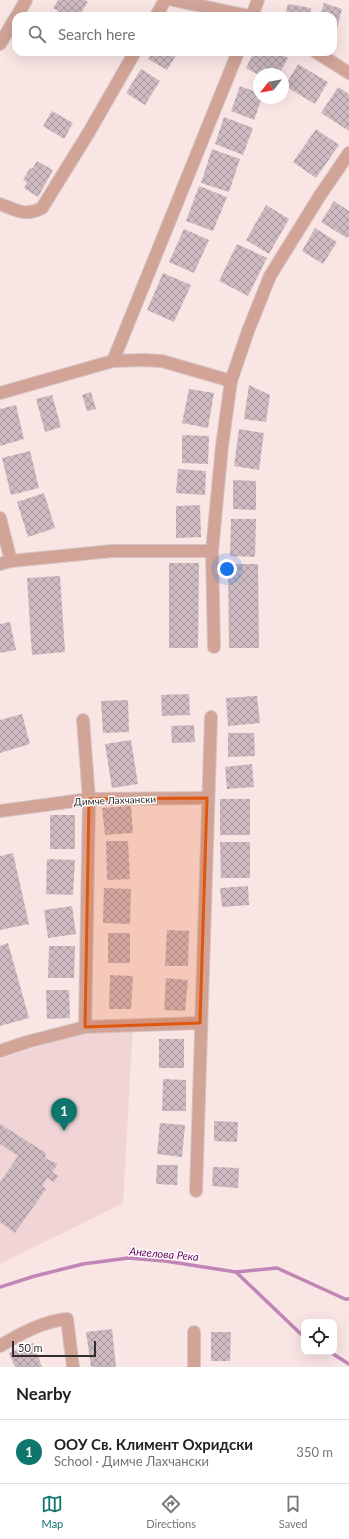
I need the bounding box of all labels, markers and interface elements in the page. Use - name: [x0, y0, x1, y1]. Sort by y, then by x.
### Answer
- search box: [12, 12, 337, 56]
- icon: search: [26, 23, 48, 45]
- text: Search here: [58, 25, 135, 43]
- north arrow: [253, 68, 289, 104]
- your location: [217, 559, 237, 579]
- street label: Димче Лахчански: [74, 793, 156, 807]
- pin: 1: [51, 1098, 77, 1131]
- water label: Ангелова Река: [128, 1244, 200, 1263]
- map controls: [301, 1319, 337, 1355]
- button: locate: [301, 1319, 337, 1355]
- scale bar: [12, 1339, 96, 1358]
- text: 50 m: [18, 1341, 43, 1354]
- text: Nearby: [16, 1383, 71, 1404]
- text: ООУ Св. Климент Охридски: [54, 1435, 253, 1453]
- text: 1: [25, 1444, 33, 1460]
- text: 350 m: [296, 1444, 333, 1460]
- text: School · Димче Лахчански: [54, 1453, 209, 1469]
- tab: Map: [41, 1493, 63, 1530]
- tab: Directions: [146, 1493, 196, 1530]
- tab: Saved: [279, 1493, 308, 1530]

